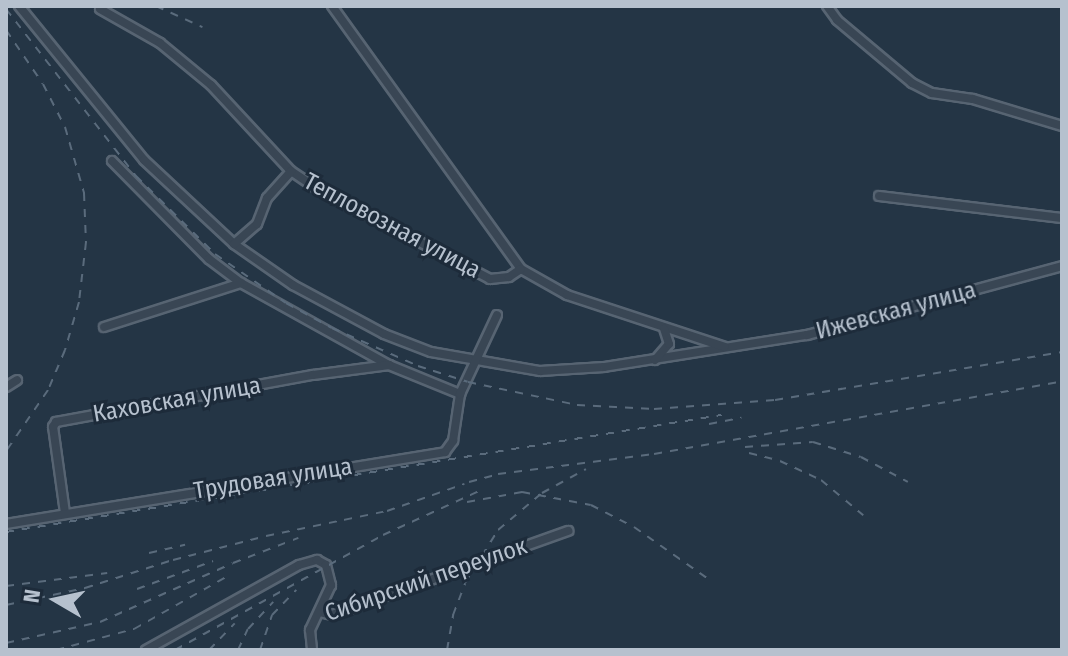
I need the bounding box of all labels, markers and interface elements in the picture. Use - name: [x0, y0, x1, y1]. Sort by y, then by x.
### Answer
- street label: Тепловозная улица: [299, 167, 485, 285]
- street label: Ижевская улица: [813, 276, 979, 346]
- street label: Каховская улица: [91, 371, 263, 429]
- street label: Трудовая улица: [192, 452, 354, 506]
- street label: Сибирский переулок: [321, 532, 531, 628]
- north arrow: [16, 560, 96, 640]
- text: N: [17, 588, 46, 605]

